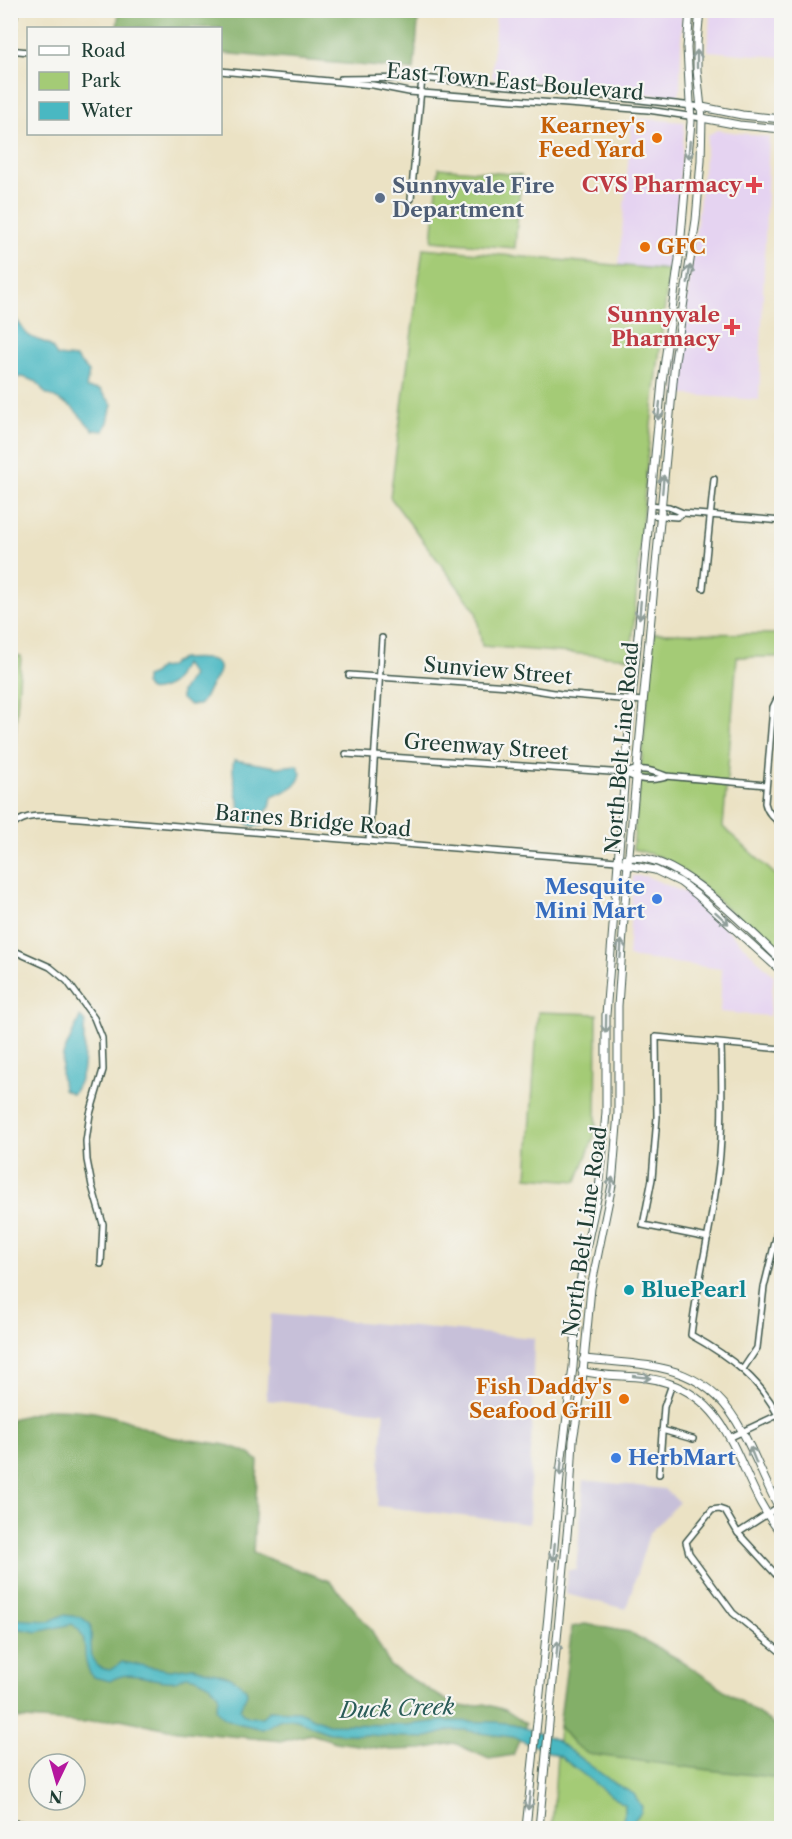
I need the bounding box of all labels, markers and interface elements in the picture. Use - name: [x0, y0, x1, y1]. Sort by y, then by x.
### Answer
- legend: [27, 27, 222, 135]
- text: Road: [81, 40, 126, 62]
- one-way arrow: [691, 50, 703, 70]
- street label: East Town East Boulevard: [385, 58, 645, 105]
- text: Park: [81, 70, 122, 92]
- text: Water: [80, 100, 133, 122]
- place label: Kearney's Feed Yard: [538, 113, 645, 162]
- marker: Kearney's Feed Yard: [650, 131, 664, 145]
- one-way arrow: [683, 140, 694, 160]
- place label: CVS Pharmacy: [582, 172, 743, 197]
- place label: Sunnyvale Fire Department: [392, 173, 555, 222]
- marker: CVS Pharmacy: [747, 178, 761, 192]
- marker: Sunnyvale Fire Department: [373, 191, 387, 205]
- place label: GFC: [657, 234, 706, 259]
- marker: GFC: [638, 240, 652, 254]
- one-way arrow: [683, 264, 694, 284]
- place label: Sunnyvale Pharmacy: [607, 302, 721, 351]
- marker: Sunnyvale Pharmacy: [725, 320, 739, 334]
- one-way arrow: [653, 401, 664, 420]
- one-way arrow: [658, 475, 669, 495]
- one-way arrow: [634, 600, 645, 620]
- street label: North Belt Line Road: [600, 641, 643, 855]
- street label: Sunview Street: [423, 652, 574, 690]
- street label: Greenway Street: [403, 728, 570, 765]
- street label: Barnes Bridge Road: [214, 799, 413, 842]
- place label: Mesquite Mini Mart: [535, 874, 646, 923]
- marker: Mesquite Mini Mart: [650, 892, 664, 906]
- one-way arrow: [714, 911, 729, 925]
- one-way arrow: [616, 940, 627, 960]
- one-way arrow: [600, 1013, 612, 1033]
- street label: North Belt Line Road: [557, 1125, 612, 1339]
- one-way arrow: [606, 1177, 617, 1196]
- place label: BluePearl: [641, 1277, 746, 1302]
- marker: BluePearl: [622, 1283, 636, 1297]
- one-way arrow: [632, 1372, 651, 1383]
- place label: Fish Daddy's Seafood Grill: [469, 1374, 612, 1423]
- marker: Fish Daddy's Seafood Grill: [617, 1392, 631, 1406]
- place label: HerbMart: [628, 1445, 736, 1470]
- one-way arrow: [746, 1446, 757, 1464]
- marker: HerbMart: [609, 1451, 623, 1465]
- one-way arrow: [555, 1456, 566, 1476]
- one-way arrow: [548, 1541, 559, 1561]
- one-way arrow: [552, 1641, 563, 1661]
- water label: Duck Creek: [337, 1693, 455, 1724]
- north arrow: [27, 1752, 87, 1812]
- text: N: [48, 1786, 63, 1808]
- one-way arrow: [523, 1790, 534, 1810]

